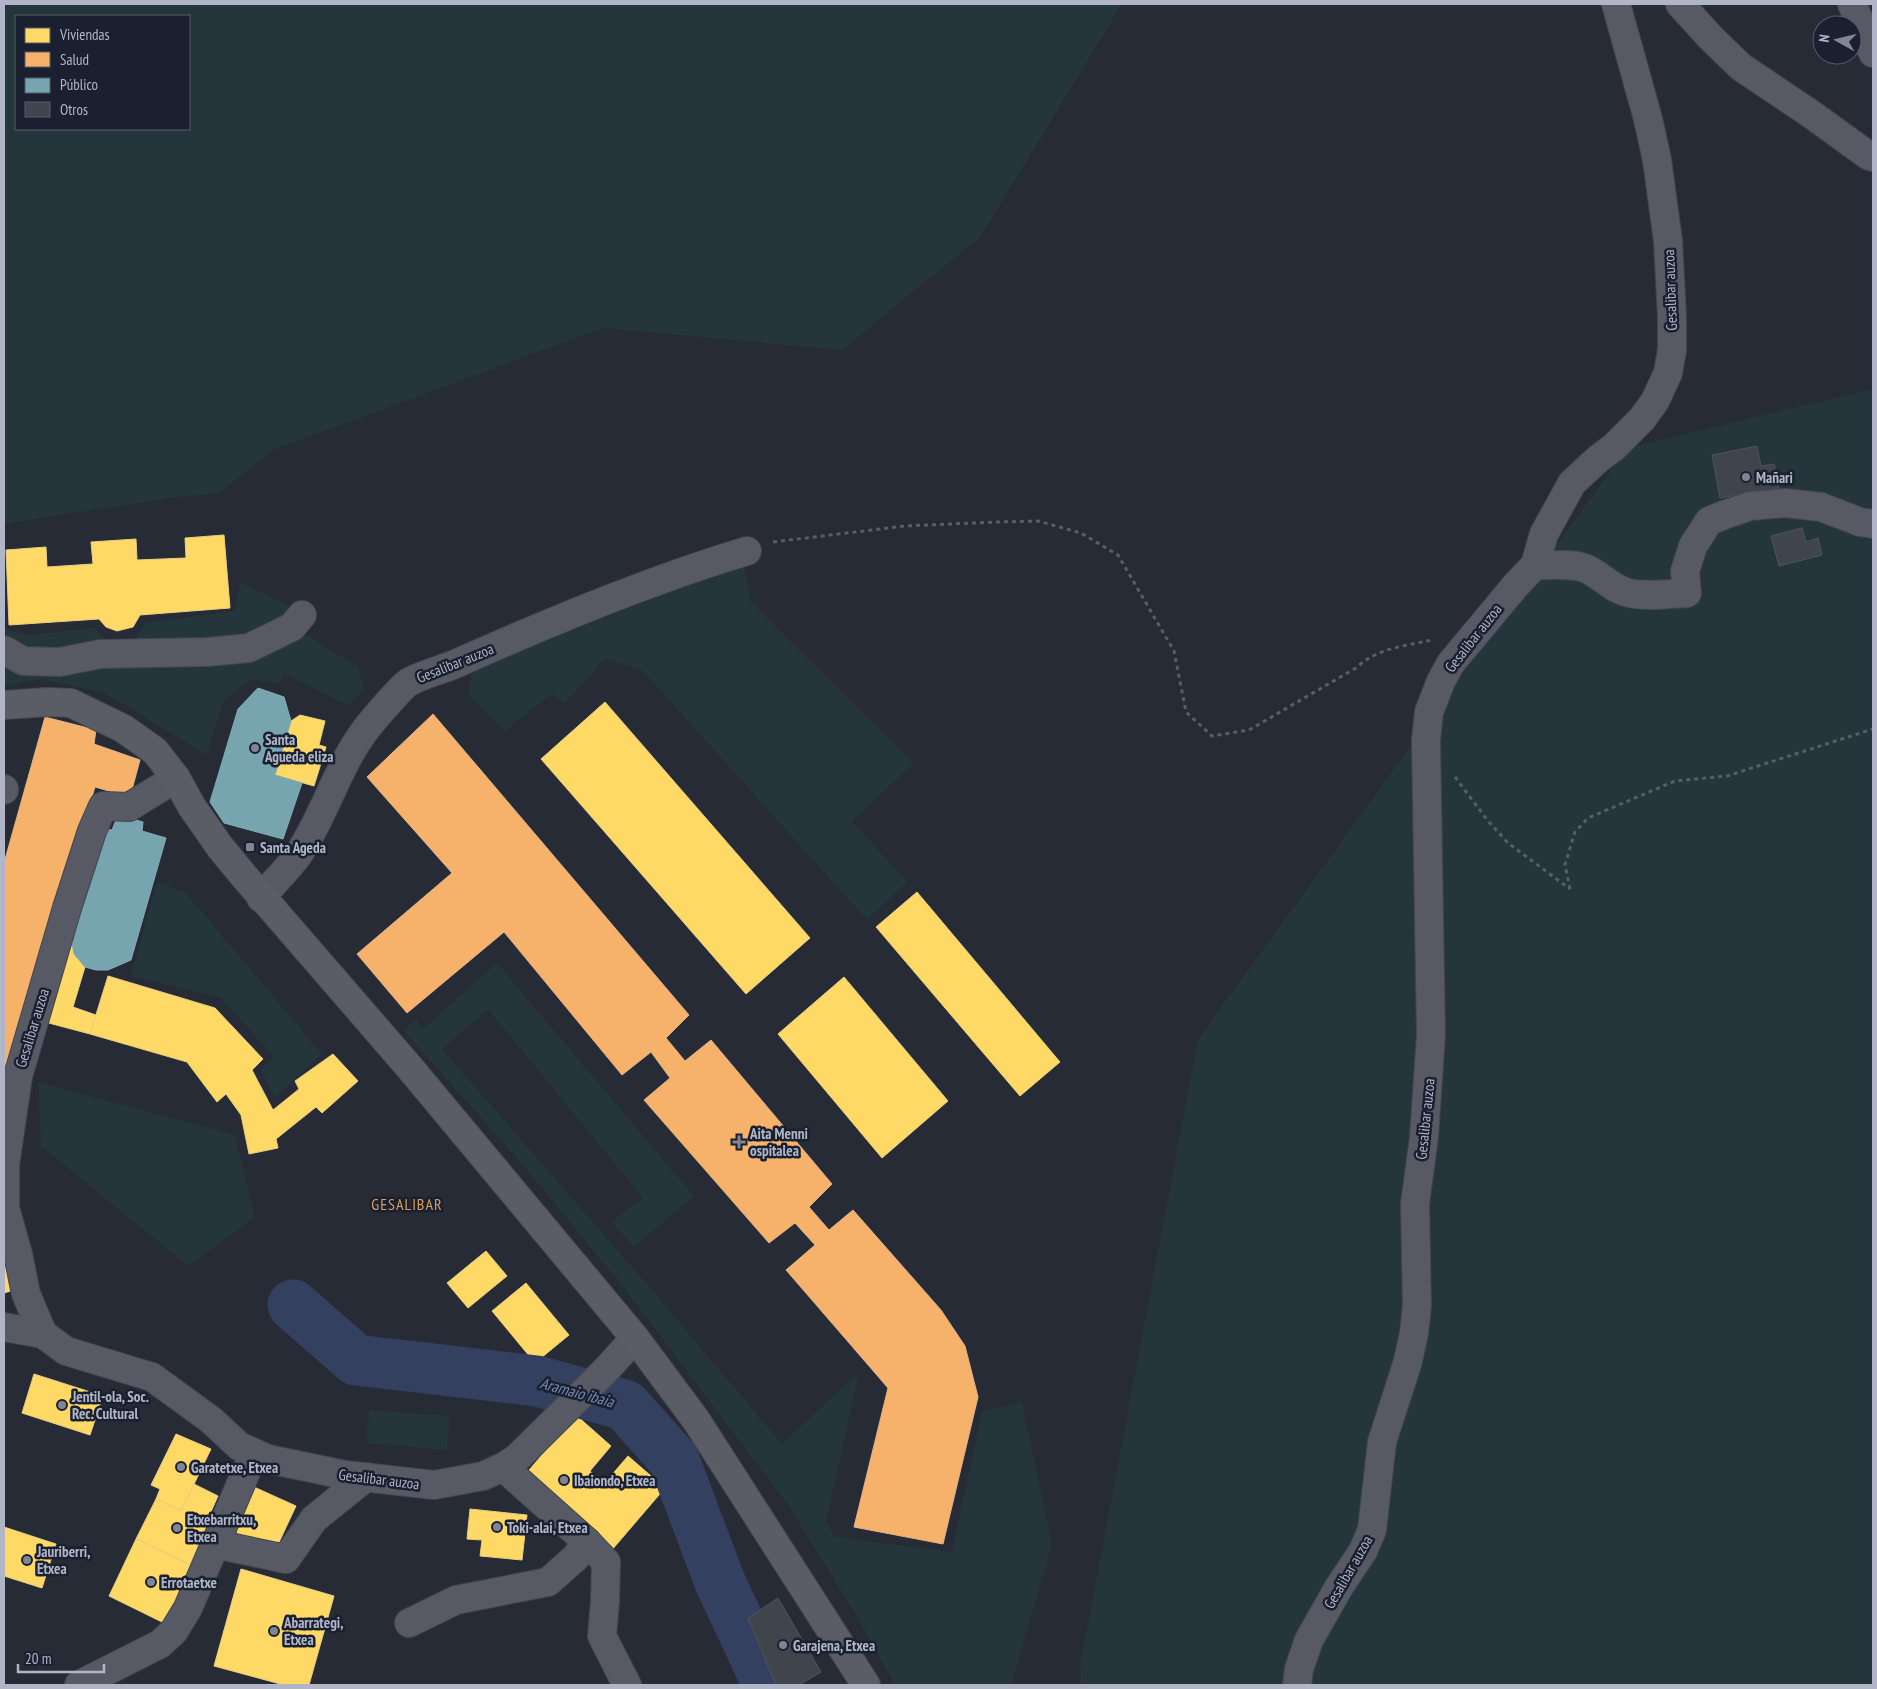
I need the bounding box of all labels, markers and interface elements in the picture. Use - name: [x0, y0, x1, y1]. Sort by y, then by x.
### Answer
- legend: [15, 15, 190, 130]
- north arrow: [1812, 15, 1862, 65]
- text: Viviendas: [59, 25, 110, 44]
- text: N: [1815, 33, 1834, 43]
- text: Salud: [60, 50, 89, 69]
- text: Público: [60, 75, 98, 94]
- text: Otros: [60, 100, 88, 119]
- street label: Gesalibar auzoa: [1659, 249, 1681, 331]
- place label: Mañari: [1756, 468, 1793, 487]
- marker: Mañari: [1740, 471, 1752, 483]
- street label: Gesalibar auzoa: [1440, 600, 1506, 676]
- street label: Gesalibar auzoa: [414, 639, 496, 687]
- place label: Santa Agueda eliza: [264, 730, 333, 766]
- marker: Santa Agueda eliza: [249, 742, 261, 754]
- place label: Santa Ageda: [260, 838, 326, 857]
- marker: Santa Ageda: [244, 841, 256, 853]
- street label: Gesalibar auzoa: [11, 986, 53, 1070]
- street label: Gesalibar auzoa: [1411, 1078, 1439, 1160]
- place label: Aita Menni ospitalea: [749, 1124, 808, 1160]
- marker: Aita Menni ospitalea: [732, 1135, 746, 1149]
- district label: GESALIBAR: [371, 1194, 443, 1214]
- water label: Aramaio ibaia: [538, 1373, 618, 1412]
- place label: Jentil-ola, Soc. Rec. Cultural: [71, 1387, 149, 1423]
- marker: Jentil-ola, Soc. Rec. Cultural: [56, 1399, 68, 1411]
- place label: Garatetxe, Etxea: [191, 1458, 278, 1477]
- marker: Garatetxe, Etxea: [175, 1461, 187, 1473]
- street label: Gesalibar auzoa: [337, 1465, 421, 1493]
- place label: Ibaiondo, Etxea: [574, 1471, 655, 1490]
- marker: Ibaiondo, Etxea: [558, 1474, 570, 1486]
- place label: Etxebarritxu, Etxea: [187, 1510, 256, 1546]
- place label: Toki-alai, Etxea: [507, 1518, 588, 1537]
- marker: Toki-alai, Etxea: [491, 1521, 503, 1533]
- marker: Etxebarritxu, Etxea: [171, 1522, 183, 1534]
- street label: Gesalibar auzoa: [1319, 1532, 1377, 1612]
- place label: Jauriberri, Etxea: [36, 1542, 90, 1578]
- marker: Jauriberri, Etxea: [21, 1554, 33, 1566]
- place label: Errotaetxe: [161, 1573, 217, 1592]
- marker: Errotaetxe: [145, 1576, 157, 1588]
- place label: Abarrategi, Etxea: [283, 1613, 343, 1649]
- marker: Abarrategi, Etxea: [268, 1625, 280, 1637]
- place label: Garajena, Etxea: [793, 1636, 875, 1655]
- marker: Garajena, Etxea: [777, 1639, 789, 1651]
- scale bar: [18, 1642, 104, 1674]
- text: 20 m: [25, 1649, 51, 1668]

